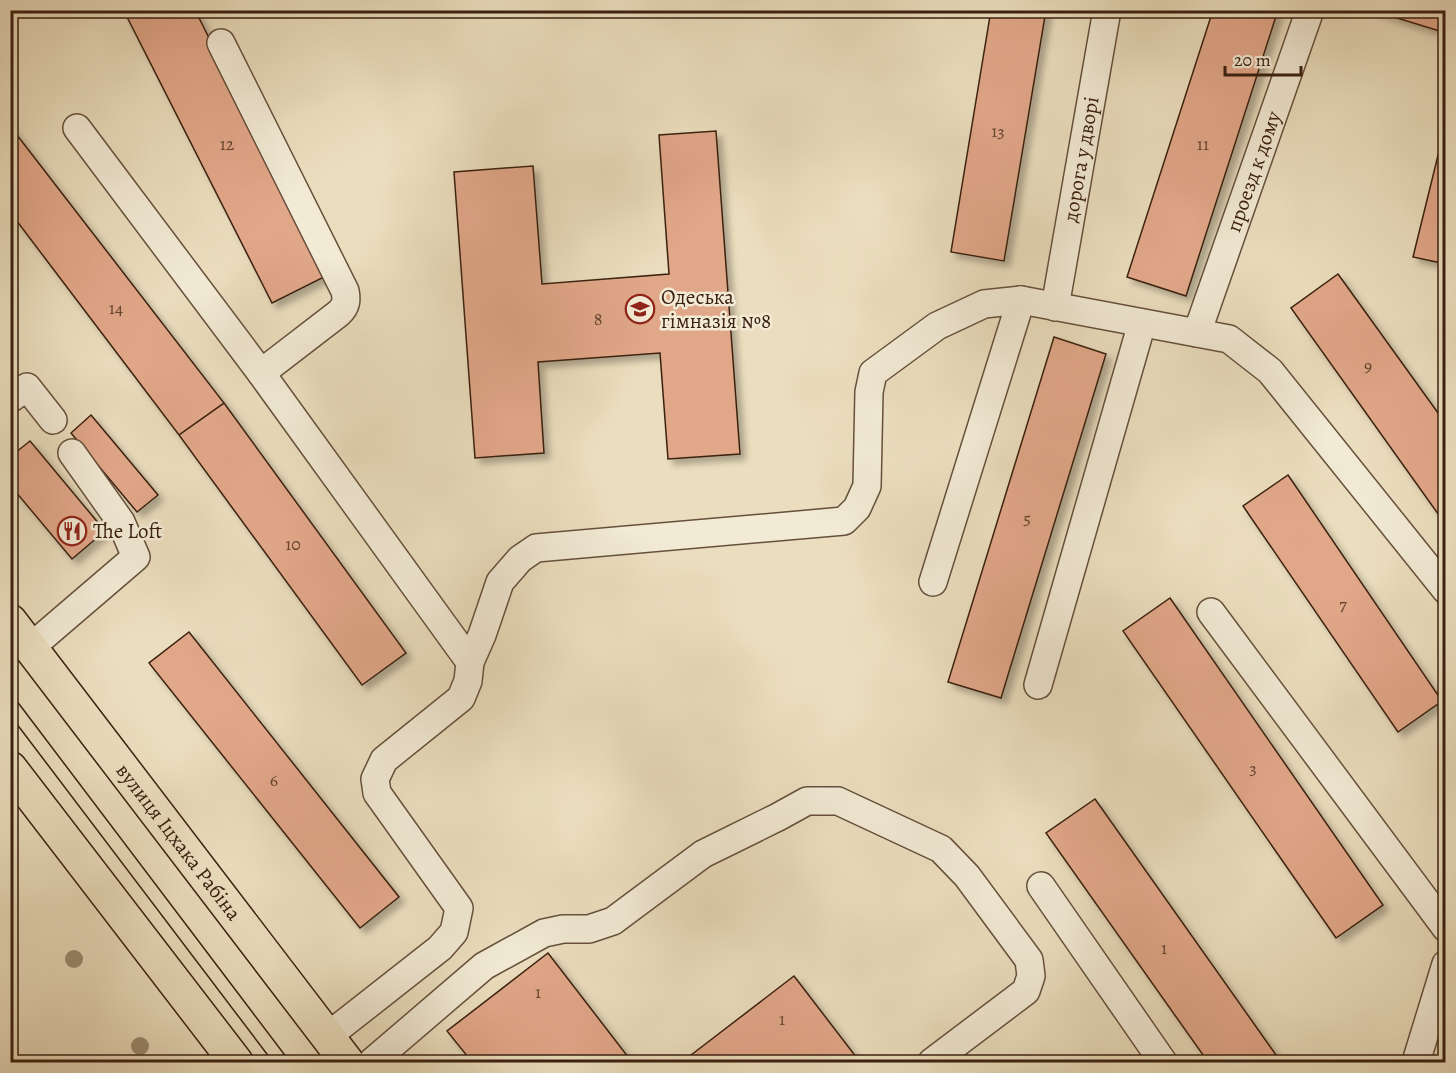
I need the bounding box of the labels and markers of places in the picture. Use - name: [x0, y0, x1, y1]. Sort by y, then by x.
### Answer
- place label: Одеська гімназія №8: [661, 283, 771, 335]
- school or university icon: Одеська гімназія №8: [624, 293, 656, 325]
- restaurant icon: The Loft: [56, 515, 88, 547]
- place label: The Loft: [93, 517, 162, 545]

